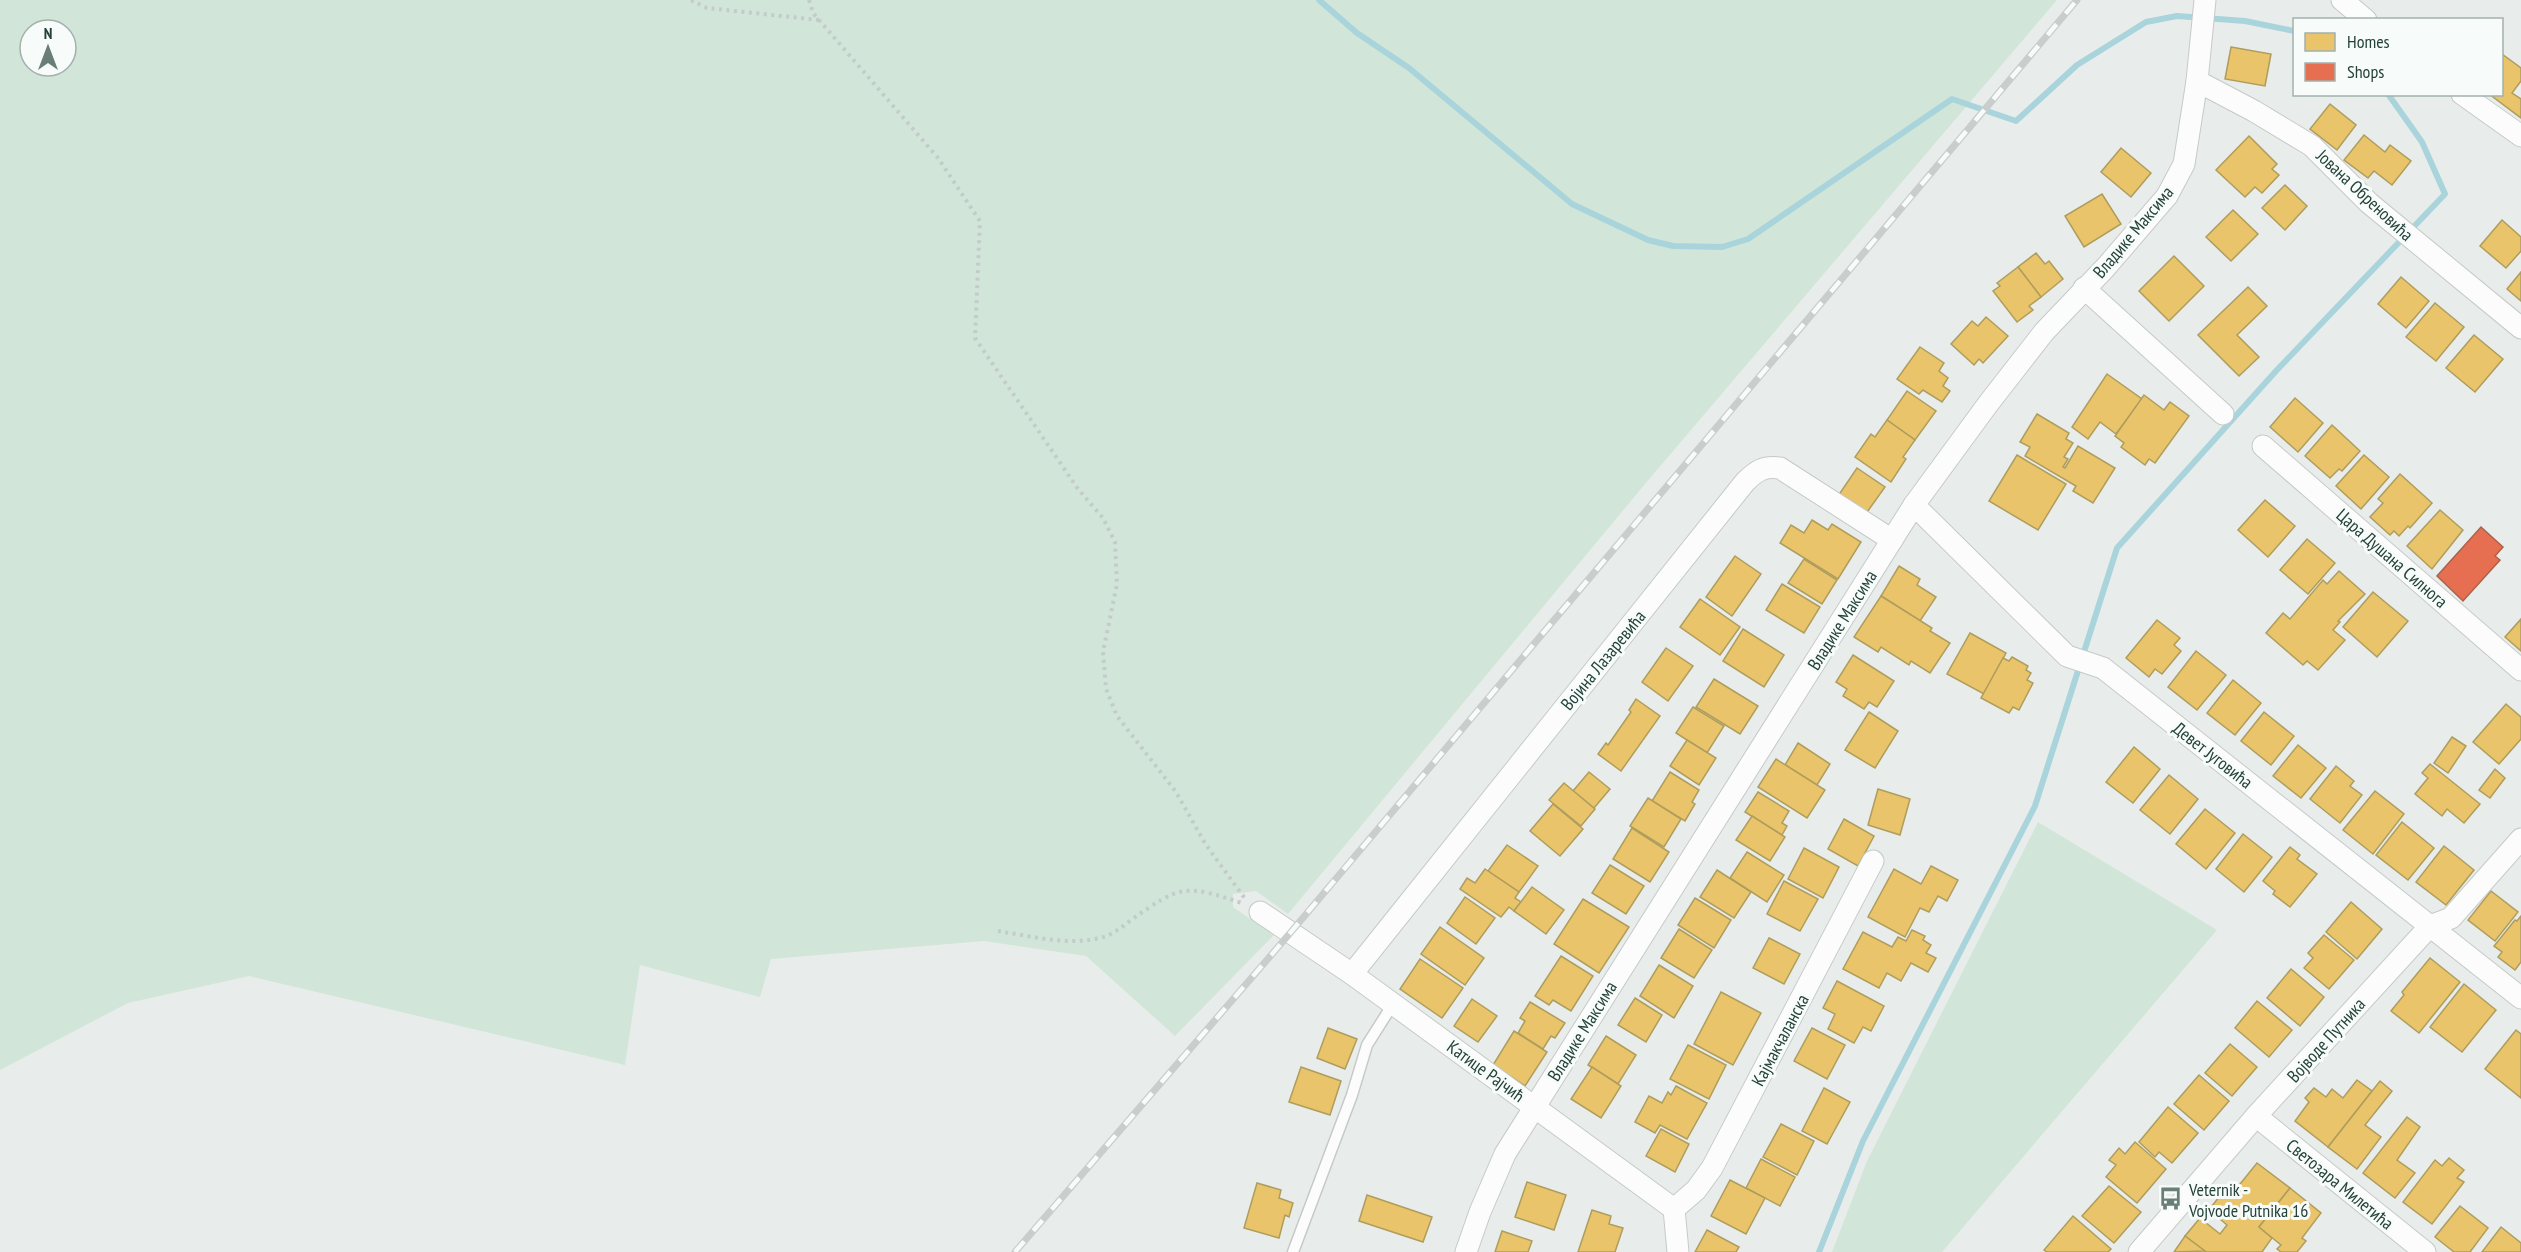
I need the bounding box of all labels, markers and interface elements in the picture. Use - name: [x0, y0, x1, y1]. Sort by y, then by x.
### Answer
- north arrow: [18, 18, 78, 78]
- legend: [2293, 18, 2503, 96]
- text: N: [44, 23, 52, 43]
- text: Homes: [2347, 30, 2390, 53]
- text: Shops: [2347, 60, 2384, 83]
- street label: Јована Обреновића: [2311, 144, 2418, 246]
- street label: Владике Максима: [2088, 181, 2178, 283]
- street label: Цара Душана Силнога: [2332, 503, 2452, 613]
- street label: Владике Максима: [1802, 566, 1882, 674]
- street label: Војина Лазаревића: [1556, 605, 1650, 715]
- street label: Девет Југовића: [2168, 717, 2258, 793]
- street label: Владике Максима: [1542, 977, 1622, 1085]
- street label: Кајмакчаланска: [1746, 990, 1814, 1090]
- street label: Војводе Путника: [2282, 993, 2370, 1087]
- street label: Катице Рајчић: [1443, 1035, 1529, 1107]
- street label: Светозара Милетића: [2282, 1134, 2398, 1234]
- place label: Veternik - Vojvode Putnika 16: [2188, 1178, 2308, 1222]
- bus stop icon: Veternik - Vojvode Putnika 16: [2158, 1186, 2184, 1212]

